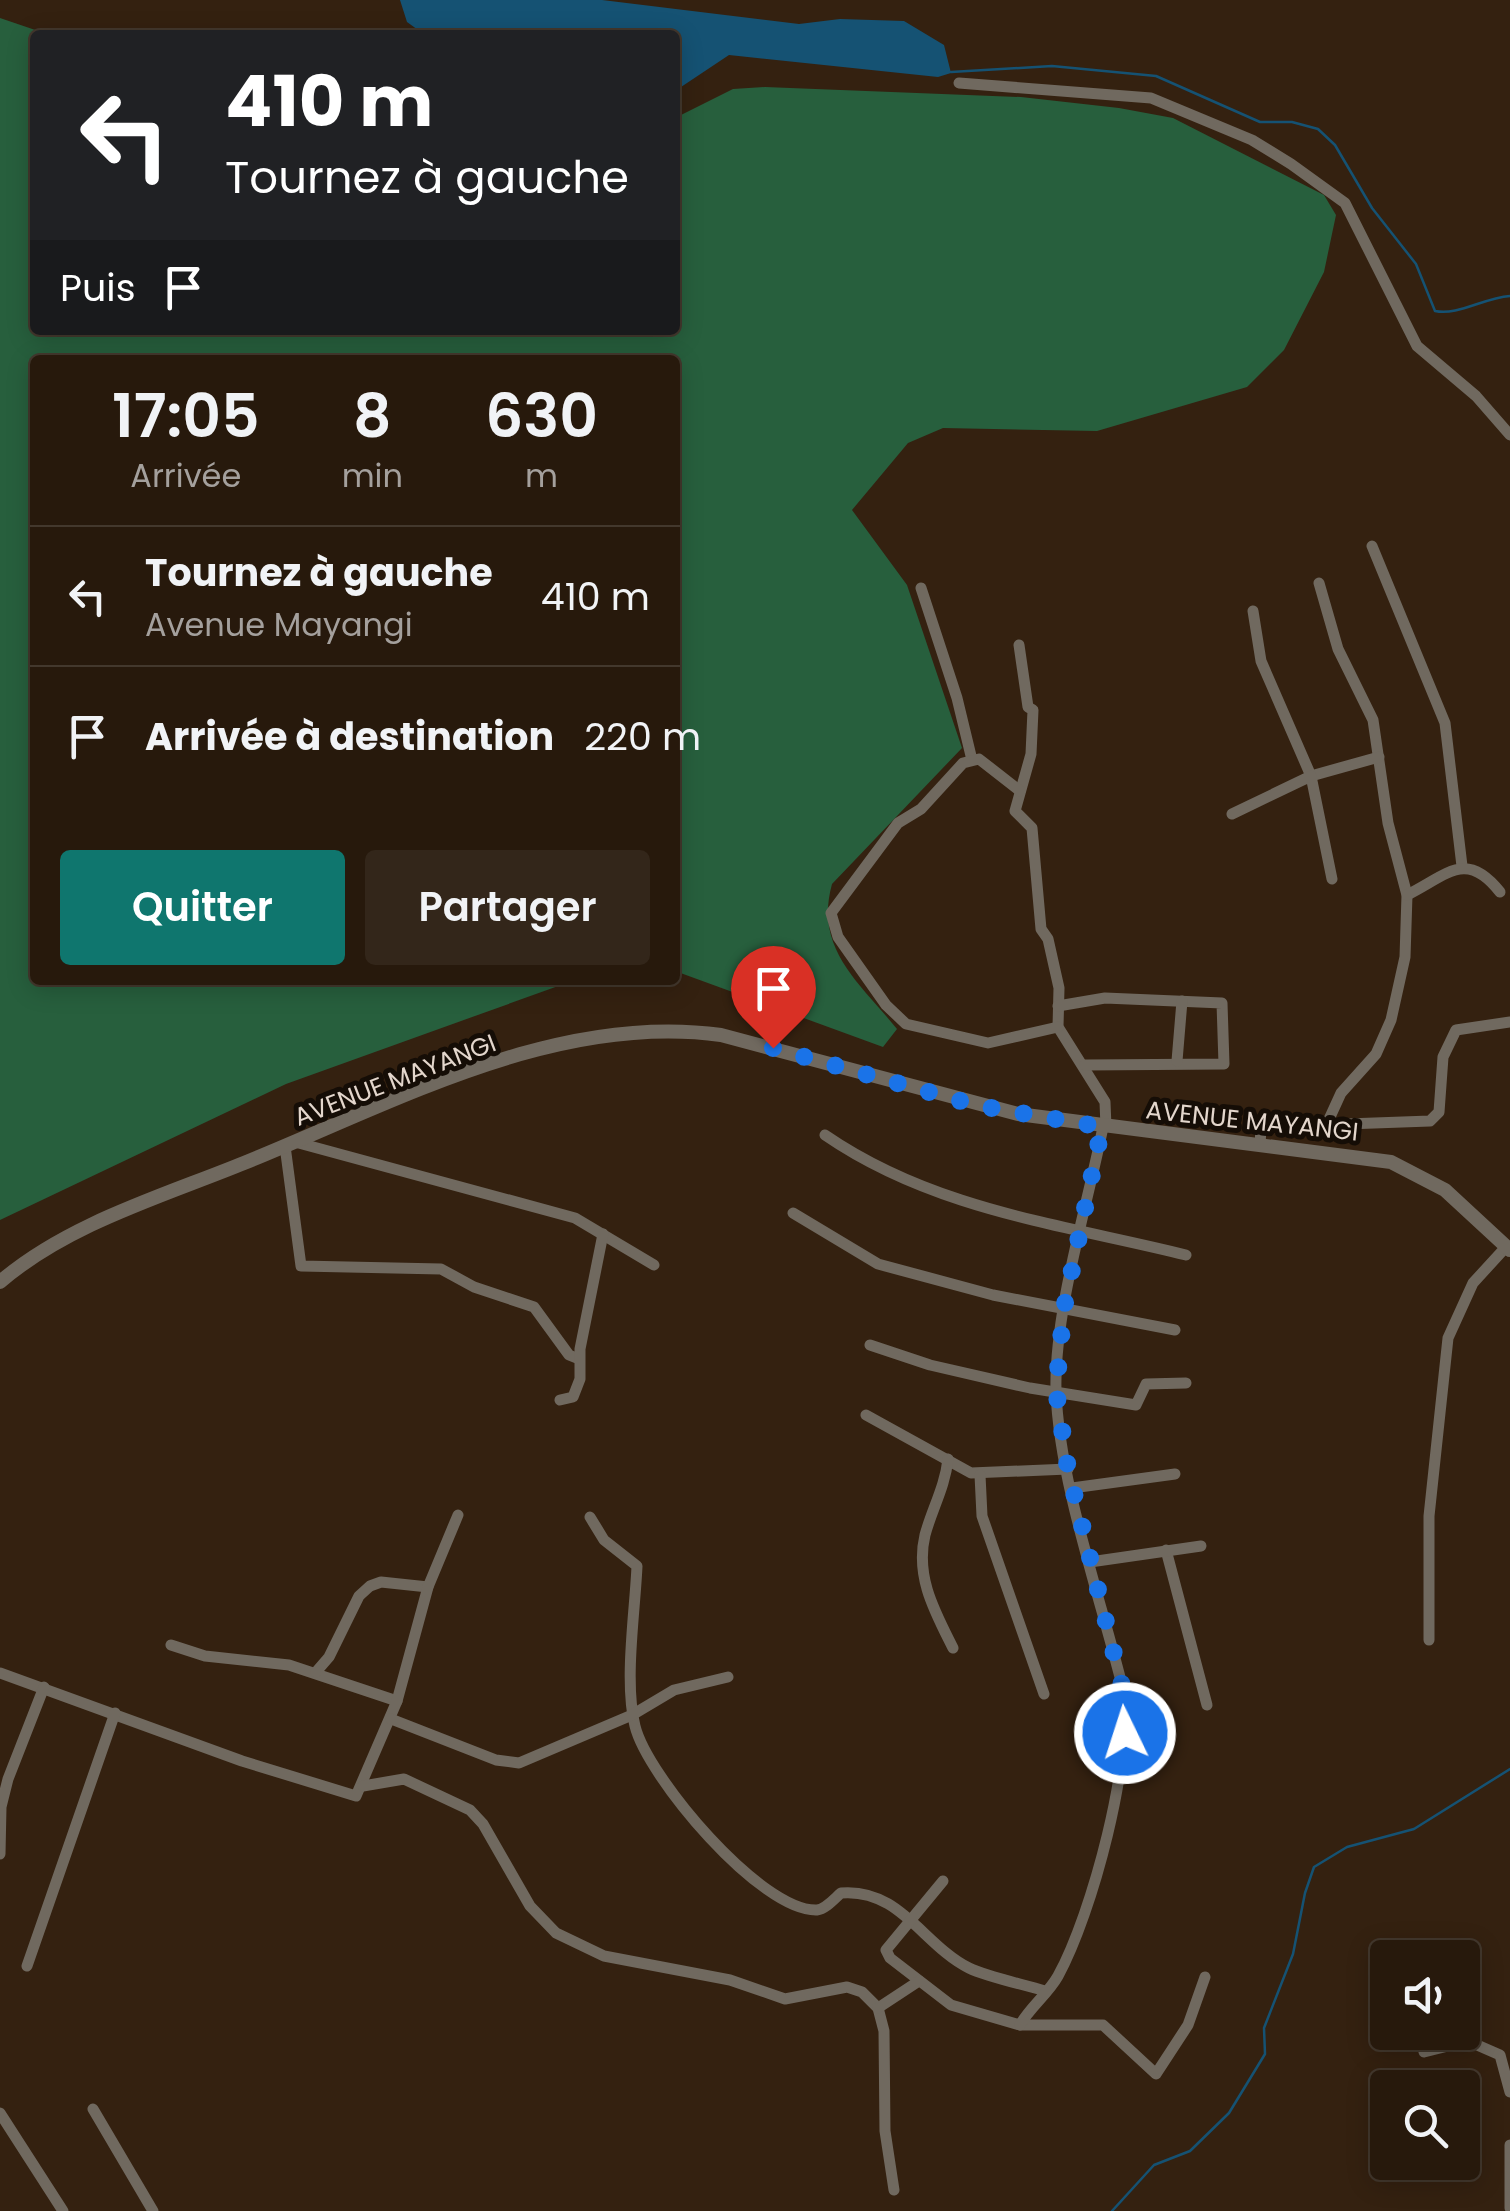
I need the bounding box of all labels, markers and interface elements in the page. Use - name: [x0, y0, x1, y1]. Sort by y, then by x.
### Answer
- text: 410 m: [225, 52, 433, 151]
- icon: left: [60, 70, 190, 200]
- text: Tournez à gauche: [225, 146, 629, 209]
- icon: arrive: [156, 260, 211, 315]
- text: Puis: [60, 261, 136, 314]
- text: 17:05: [112, 374, 260, 458]
- text: 8: [353, 374, 392, 458]
- text: 630: [485, 374, 598, 458]
- text: Arrivée: [130, 453, 241, 498]
- text: min: [342, 453, 403, 498]
- text: m: [525, 453, 558, 498]
- text: Tournez à gauche: [145, 546, 493, 599]
- icon: left: [60, 569, 115, 624]
- text: 410 m: [541, 570, 650, 623]
- text: Avenue Mayangi: [145, 602, 413, 647]
- icon: arrive: [60, 709, 115, 764]
- text: Arrivée à destination: [145, 710, 554, 763]
- text: 220 m: [584, 710, 701, 763]
- button: Quitter: [60, 850, 345, 965]
- button: Partager: [365, 850, 650, 965]
- pin: [731, 946, 816, 1049]
- icon: arrive: [746, 961, 801, 1016]
- street label: AVENUE MAYANGI: [289, 1025, 501, 1135]
- street label: AVENUE MAYANGI: [1144, 1092, 1360, 1150]
- position arrow: [1073, 1681, 1177, 1785]
- map controls: [1370, 1940, 1480, 2180]
- button: sound: [1370, 1940, 1480, 2050]
- button: search: [1370, 2070, 1480, 2180]

